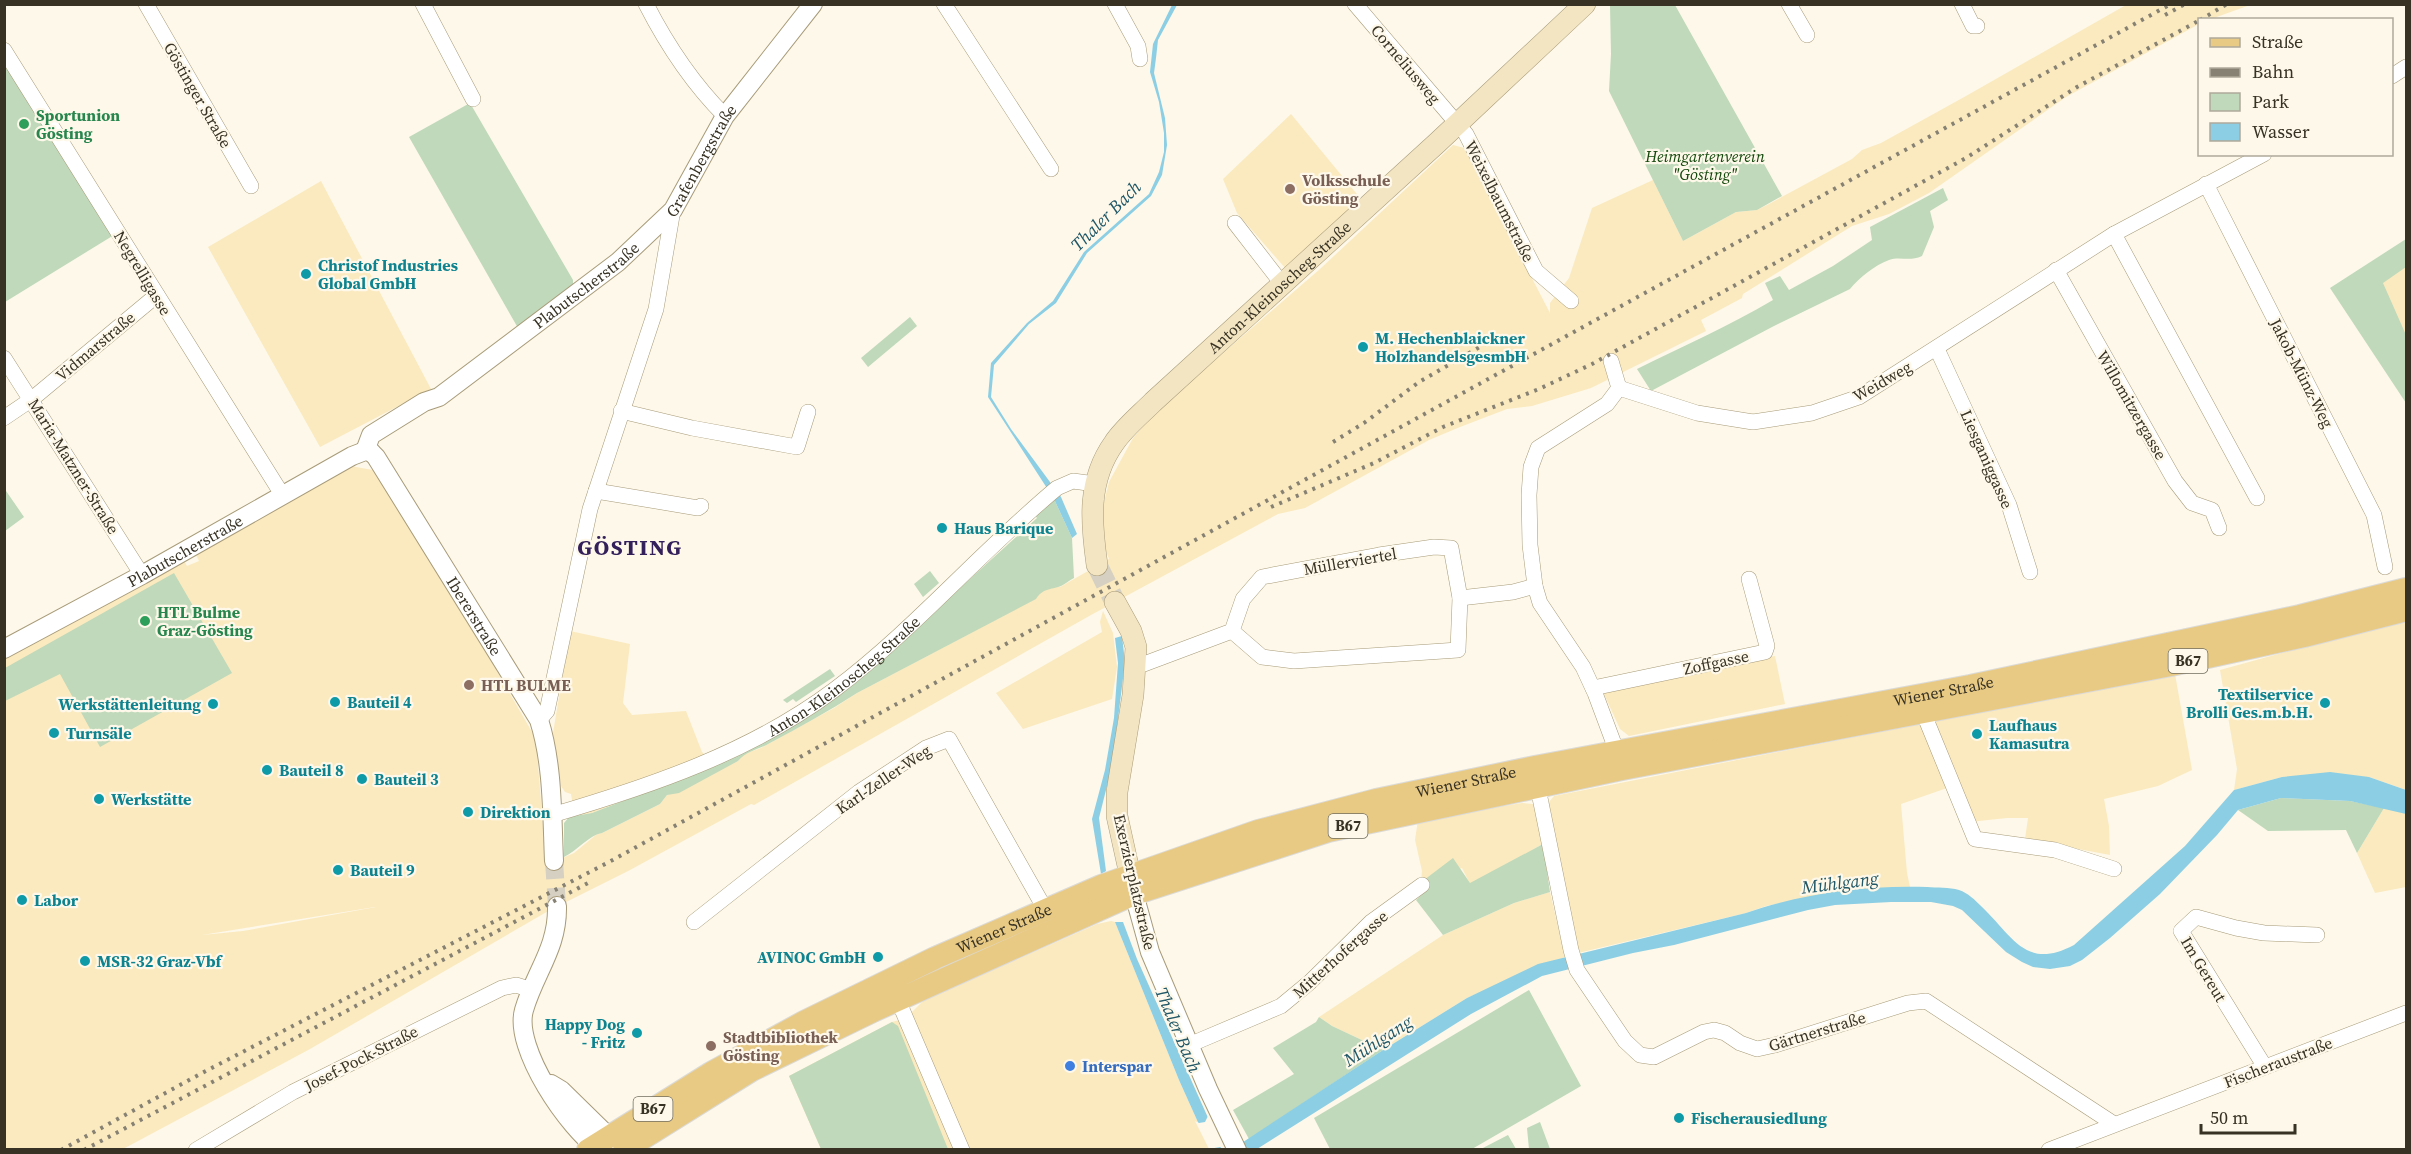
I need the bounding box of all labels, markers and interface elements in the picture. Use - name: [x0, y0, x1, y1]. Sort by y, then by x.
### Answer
- legend: [2198, 18, 2393, 156]
- street label: Corneliusweg: [1366, 20, 1446, 108]
- text: Straße: [2252, 29, 2303, 54]
- street label: Göstinger Straße: [159, 38, 237, 152]
- text: Bahn: [2252, 59, 2294, 84]
- text: Park: [2252, 89, 2289, 114]
- street label: Grafenbergstraße: [661, 100, 741, 222]
- place label: Sportunion Gösting: [36, 104, 120, 144]
- marker: Sportunion Gösting: [17, 117, 31, 131]
- text: Wasser: [2252, 119, 2310, 144]
- street label: Weixelbaumstraße: [1460, 136, 1540, 266]
- park label: Heimgartenverein "Gösting": [1644, 145, 1765, 185]
- place label: Volksschule Gösting: [1302, 169, 1390, 209]
- water label: Thaler Bach: [1065, 175, 1147, 257]
- marker: Volksschule Gösting: [1283, 182, 1297, 196]
- street label: Anton-Kleinoscheg-Straße: [1203, 216, 1356, 358]
- street label: Negrelligasse: [109, 227, 177, 319]
- street label: Plabutscherstraße: [528, 237, 644, 334]
- place label: Christof Industries Global GmbH: [318, 254, 458, 294]
- marker: Christof Industries Global GmbH: [299, 267, 313, 281]
- street label: Vidmarstraße: [50, 306, 140, 386]
- street label: Jakob-Münz-Weg: [2264, 314, 2339, 431]
- place label: M. Hechenblaickner HolzhandelsgesmbH: [1375, 327, 1527, 367]
- marker: M. Hechenblaickner HolzhandelsgesmbH: [1356, 340, 1370, 354]
- street label: Willomitzergasse: [2092, 346, 2172, 464]
- street label: Weidweg: [1849, 355, 1915, 407]
- street label: Maria-Matzner-Straße: [23, 394, 125, 538]
- street label: Liesganiggasse: [1955, 406, 2019, 512]
- street label: Plabutscherstraße: [123, 509, 247, 592]
- place label: Haus Barique: [954, 517, 1053, 539]
- marker: Haus Barique: [935, 521, 949, 535]
- district label: GÖSTING: [577, 532, 683, 562]
- street label: Müllerviertel: [1302, 542, 1398, 580]
- street label: Ibererstraße: [442, 572, 507, 660]
- place label: HTL Bulme Graz-Gösting: [157, 601, 253, 641]
- street label: Anton-Kleinoscheg-Straße: [763, 611, 925, 741]
- marker: HTL Bulme Graz-Gösting: [138, 614, 152, 628]
- street label: Zoffgasse: [1681, 644, 1751, 680]
- road number: B67: [2168, 649, 2208, 673]
- street label: Wiener Straße: [1891, 670, 1996, 711]
- place label: HTL BULME: [481, 674, 571, 696]
- marker: HTL BULME: [462, 678, 476, 692]
- place label: Textilservice Brolli Ges.m.b.H.: [2186, 683, 2313, 723]
- place label: Bauteil 4: [347, 691, 412, 713]
- place label: Werkstättenleitung: [58, 693, 201, 715]
- marker: Bauteil 4: [328, 695, 342, 709]
- marker: Textilservice Brolli Ges.m.b.H.: [2318, 696, 2332, 710]
- marker: Werkstättenleitung: [206, 697, 220, 711]
- place label: Laufhaus Kamasutra: [1989, 714, 2070, 754]
- place label: Turnsäle: [66, 722, 132, 744]
- marker: Turnsäle: [47, 726, 61, 740]
- marker: Laufhaus Kamasutra: [1970, 727, 1984, 741]
- street label: Karl-Zeller-Weg: [831, 739, 935, 819]
- place label: Bauteil 8: [279, 759, 344, 781]
- street label: Wiener Straße: [1414, 760, 1518, 803]
- marker: Bauteil 8: [260, 763, 274, 777]
- place label: Bauteil 3: [374, 768, 439, 790]
- marker: Bauteil 3: [355, 772, 369, 786]
- place label: Werkstätte: [111, 788, 191, 810]
- marker: Werkstätte: [92, 792, 106, 806]
- place label: Direktion: [480, 801, 551, 823]
- marker: Direktion: [461, 805, 475, 819]
- street label: Exerzierplatzstraße: [1109, 812, 1161, 952]
- road number: B67: [1328, 814, 1368, 838]
- place label: Bauteil 9: [350, 859, 415, 881]
- marker: Bauteil 9: [331, 863, 345, 877]
- water label: Mühlgang: [1799, 865, 1881, 900]
- place label: Labor: [34, 889, 79, 911]
- marker: Labor: [15, 893, 29, 907]
- street label: Wiener Straße: [953, 898, 1055, 959]
- street label: Mitterhofergasse: [1288, 905, 1392, 1003]
- street label: Im Gereut: [2176, 932, 2232, 1006]
- place label: AVINOC GmbH: [757, 946, 866, 968]
- place label: MSR-32 Graz-Vbf: [97, 950, 224, 972]
- marker: AVINOC GmbH: [871, 950, 885, 964]
- marker: MSR-32 Graz-Vbf: [78, 954, 92, 968]
- water label: Thaler Bach: [1149, 983, 1208, 1077]
- street label: Gärtnerstraße: [1766, 1006, 1868, 1056]
- water label: Mühlgang: [1338, 1008, 1418, 1073]
- place label: Happy Dog - Fritz: [545, 1013, 626, 1053]
- street label: Josef-Pock-Straße: [300, 1020, 421, 1097]
- marker: Happy Dog - Fritz: [630, 1026, 644, 1040]
- place label: Stadtbibliothek Gösting: [723, 1026, 838, 1066]
- street label: Fischeraustraße: [2220, 1031, 2336, 1093]
- marker: Stadtbibliothek Gösting: [704, 1039, 718, 1053]
- place label: Interspar: [1082, 1055, 1153, 1077]
- marker: Interspar: [1063, 1059, 1077, 1073]
- road number: B67: [634, 1097, 672, 1121]
- scale bar: [2201, 1097, 2296, 1135]
- text: 50 m: [2210, 1105, 2248, 1130]
- place label: Fischerausiedlung: [1691, 1107, 1827, 1129]
- marker: Fischerausiedlung: [1672, 1111, 1686, 1125]

